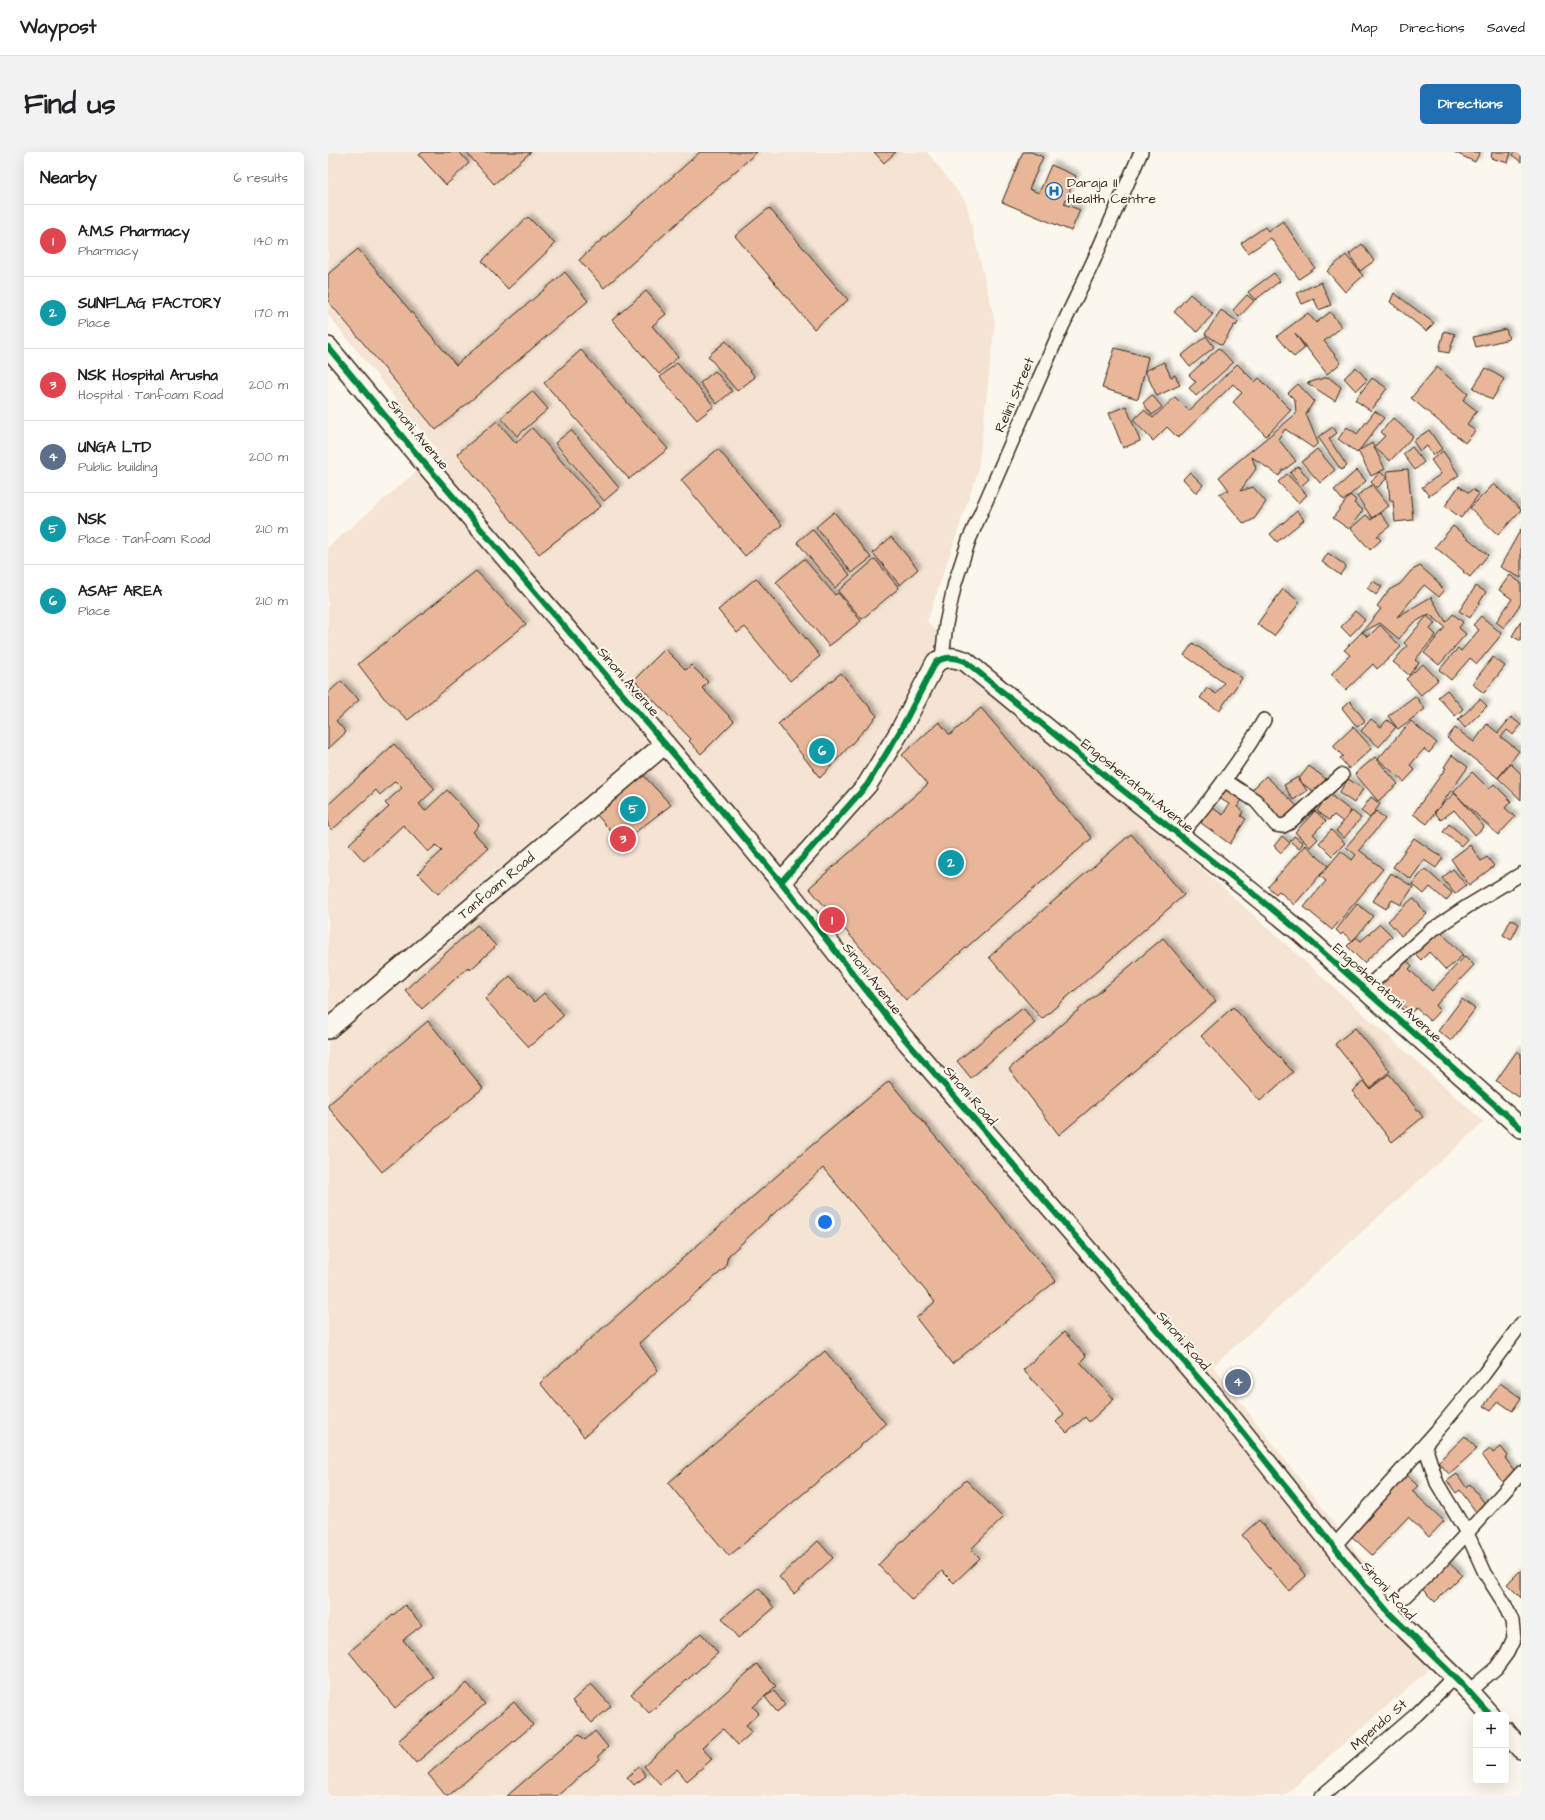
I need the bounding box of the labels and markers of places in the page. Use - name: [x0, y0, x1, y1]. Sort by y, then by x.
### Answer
- place label: Daraja II Health Centre: [1067, 173, 1156, 209]
- hospital icon: Daraja II Health Centre: [1044, 181, 1064, 201]
- pin: 6: [809, 736, 835, 766]
- pin: 5: [620, 794, 646, 824]
- pin: 3: [610, 824, 636, 854]
- pin: 2: [938, 848, 964, 878]
- pin: 1: [819, 905, 845, 935]
- pin: 4: [1225, 1367, 1251, 1397]

